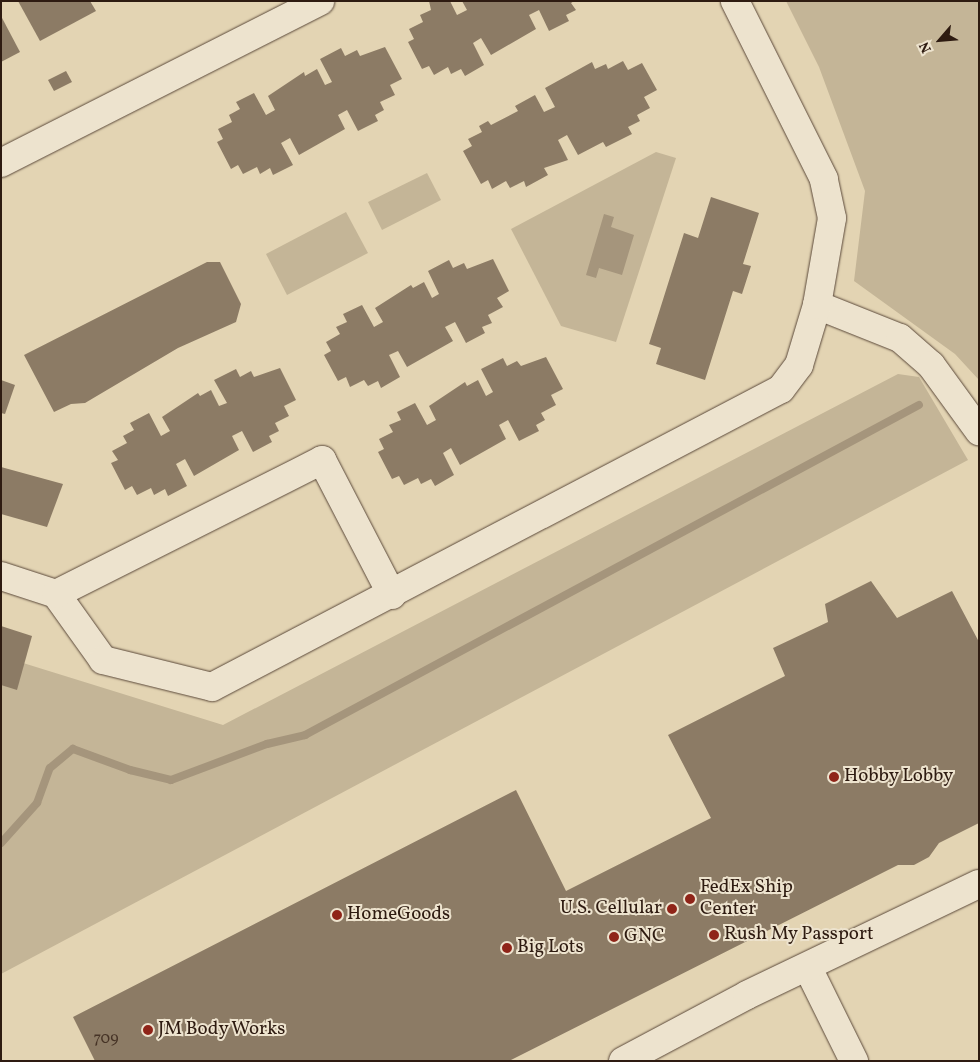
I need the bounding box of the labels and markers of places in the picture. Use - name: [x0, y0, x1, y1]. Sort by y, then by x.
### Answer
- place label: Hobby Lobby: [844, 766, 954, 788]
- marker: Hobby Lobby: [828, 771, 840, 783]
- place label: FedEx Ship Center: [700, 877, 793, 921]
- marker: FedEx Ship Center: [684, 893, 696, 905]
- place label: U.S. Cellular: [560, 898, 662, 920]
- marker: U.S. Cellular: [666, 903, 678, 915]
- place label: HomeGoods: [347, 904, 450, 926]
- marker: HomeGoods: [331, 909, 343, 921]
- place label: Rush My Passport: [724, 924, 874, 946]
- place label: GNC: [624, 926, 664, 948]
- marker: Rush My Passport: [708, 929, 720, 941]
- marker: GNC: [608, 931, 620, 943]
- place label: Big Lots: [517, 937, 584, 959]
- marker: Big Lots: [501, 942, 513, 954]
- place label: JM Body Works: [158, 1019, 287, 1041]
- marker: JM Body Works: [142, 1024, 154, 1036]

